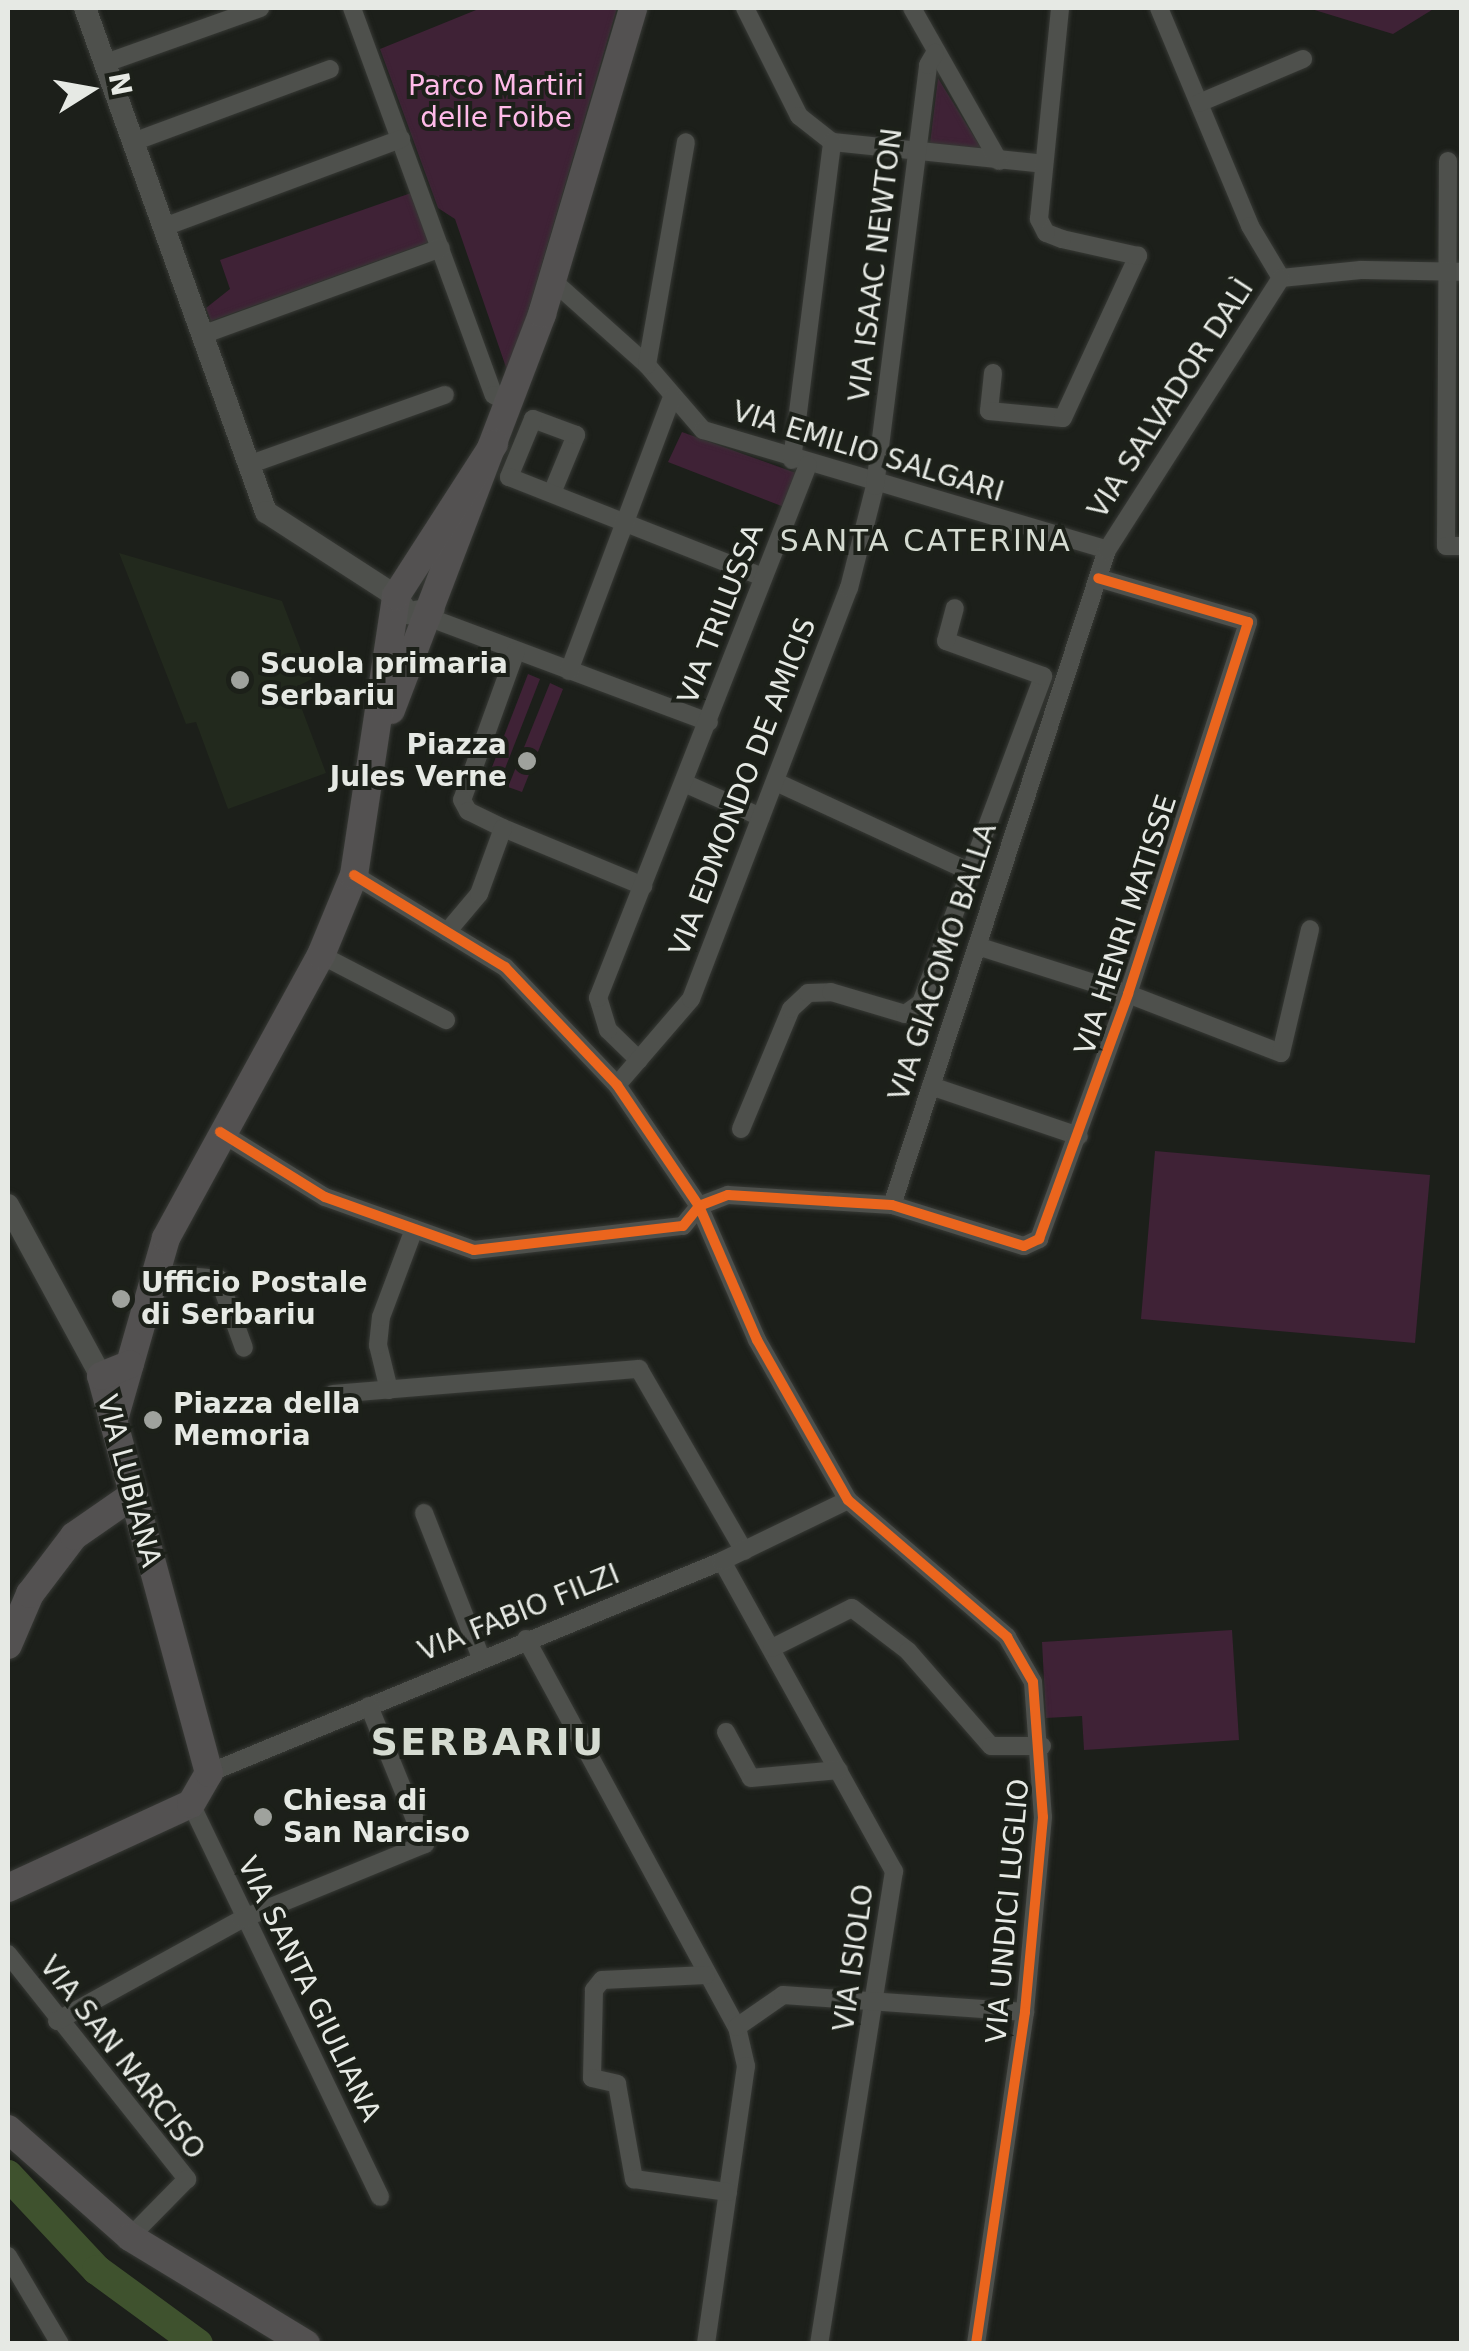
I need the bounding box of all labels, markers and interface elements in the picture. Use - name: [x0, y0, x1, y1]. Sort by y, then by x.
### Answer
- north arrow: [40, 40, 140, 140]
- park label: Parco Martiri delle Foibe: [408, 69, 584, 135]
- text: N: [102, 70, 138, 99]
- street label: VIA ISAAC NEWTON: [843, 126, 909, 404]
- street label: VIA SALVADOR DALÌ: [1081, 273, 1261, 525]
- street label: VIA EMILIO SALGARI: [728, 395, 1008, 509]
- street label: VIA TRILUSSA: [671, 519, 771, 709]
- district label: SANTA CATERINA: [780, 523, 1072, 559]
- street label: VIA EDMONDO DE AMICIS: [663, 613, 823, 961]
- place label: Scuola primaria Serbariu: [260, 647, 508, 713]
- marker: Scuola primaria Serbariu: [229, 669, 251, 691]
- place label: Piazza Jules Verne: [330, 728, 507, 794]
- marker: Piazza Jules Verne: [516, 750, 538, 772]
- street label: VIA HENRI MATISSE: [1068, 791, 1184, 1059]
- street label: VIA GIACOMO BALLA: [882, 819, 1004, 1105]
- place label: Ufficio Postale di Serbariu: [141, 1266, 367, 1332]
- marker: Ufficio Postale di Serbariu: [110, 1288, 132, 1310]
- place label: Piazza della Memoria: [173, 1387, 360, 1453]
- street label: VIA LUBIANA: [90, 1391, 168, 1571]
- marker: Piazza della Memoria: [142, 1409, 164, 1431]
- street label: VIA FABIO FILZI: [414, 1557, 624, 1669]
- district label: SERBARIU: [370, 1720, 606, 1766]
- street label: VIA UNDICI LUGLIO: [980, 1777, 1036, 2045]
- place label: Chiesa di San Narciso: [283, 1784, 470, 1850]
- marker: Chiesa di San Narciso: [252, 1806, 274, 1828]
- street label: VIA SANTA GIULIANA: [230, 1851, 388, 2127]
- street label: VIA ISIOLO: [827, 1882, 881, 2034]
- street label: VIA SAN NARCISO: [32, 1950, 212, 2166]

